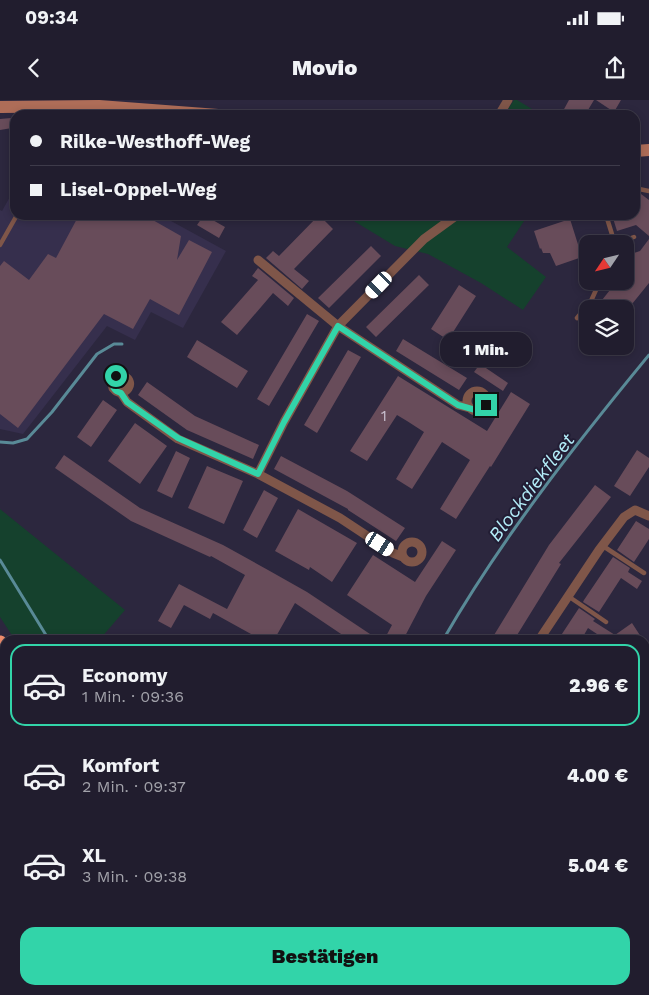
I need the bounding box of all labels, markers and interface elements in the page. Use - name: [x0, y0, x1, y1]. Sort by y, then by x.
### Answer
- text: 09:34: [25, 6, 78, 29]
- icon: back: [20, 54, 48, 82]
- icon: share: [601, 54, 629, 82]
- text: Movio: [292, 55, 357, 80]
- text: Rilke-Westhoff-Weg: [60, 130, 250, 153]
- text: Lisel-Oppel-Weg: [60, 178, 216, 201]
- north arrow: [579, 235, 634, 290]
- map controls: [579, 235, 634, 355]
- car: [363, 269, 394, 301]
- button: layers: [579, 300, 634, 355]
- callout: 1 Min.: [440, 332, 532, 368]
- text: 1 Min.: [463, 340, 509, 359]
- route start: [105, 365, 127, 387]
- route end: [475, 394, 497, 416]
- house number: 1: [381, 407, 387, 425]
- water label: Blockdiekfleet: [483, 429, 580, 546]
- car: [363, 530, 396, 558]
- icon: car: [22, 663, 67, 708]
- text: Economy: [82, 664, 167, 687]
- text: 2.96 €: [569, 674, 628, 697]
- text: 1 Min. · 09:36: [82, 687, 184, 706]
- icon: car: [22, 753, 67, 798]
- text: Komfort: [82, 754, 159, 777]
- text: 4.00 €: [567, 764, 628, 787]
- text: 2 Min. · 09:37: [82, 777, 186, 796]
- icon: car: [22, 843, 67, 888]
- text: XL: [82, 844, 106, 867]
- text: 5.04 €: [568, 854, 628, 877]
- text: 3 Min. · 09:38: [82, 867, 187, 886]
- button: Bestätigen: [20, 927, 630, 985]

